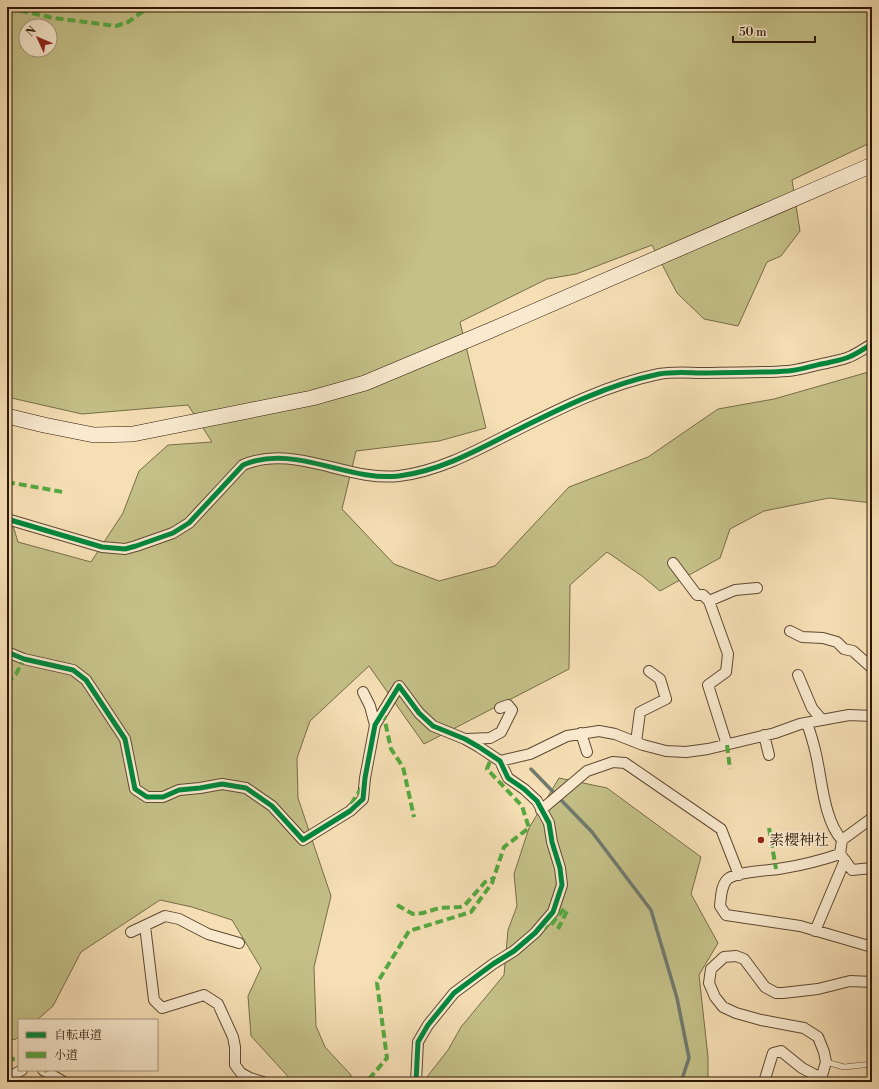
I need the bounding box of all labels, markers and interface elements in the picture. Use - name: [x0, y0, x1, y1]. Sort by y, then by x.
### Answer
- north arrow: [18, 18, 58, 58]
- scale bar: [733, 18, 815, 44]
- text: N: [23, 24, 40, 40]
- text: 50 m: [739, 25, 767, 40]
- place label: 素櫻神社: [769, 831, 829, 850]
- marker: 素櫻神社: [756, 835, 766, 845]
- legend: [18, 1019, 158, 1071]
- text: 自転車道: [54, 1028, 102, 1043]
- text: 小道: [54, 1048, 78, 1063]

